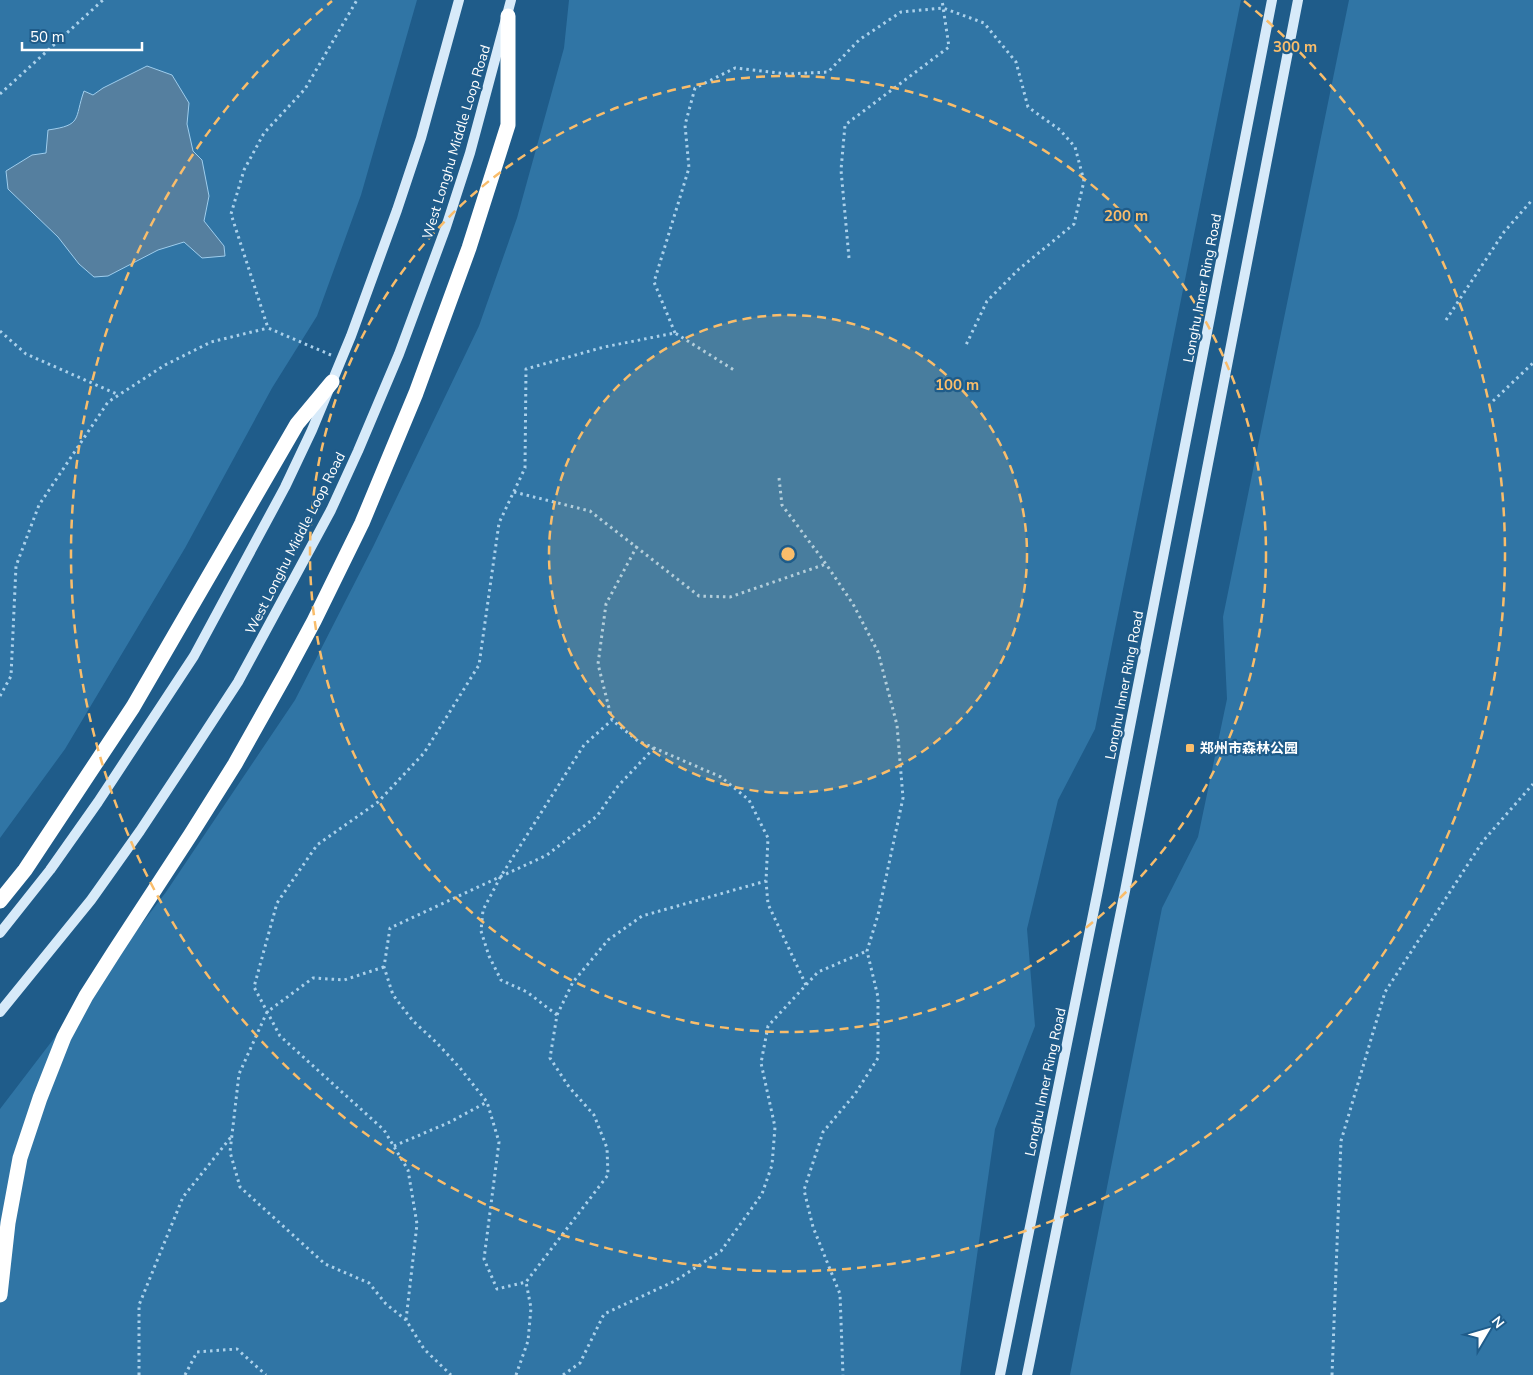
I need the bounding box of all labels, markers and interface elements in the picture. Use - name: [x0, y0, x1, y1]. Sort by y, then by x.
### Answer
- scale bar: [22, 20, 142, 52]
- text: 50 m: [30, 27, 65, 47]
- text: 300 m: [1273, 37, 1317, 57]
- street label: West Longhu Middle Loop Road: [418, 43, 495, 242]
- text: 200 m: [1104, 206, 1148, 226]
- street label: Longhu Inner Ring Road: [1179, 212, 1226, 364]
- text: 100 m: [935, 375, 979, 395]
- street label: West Longhu Middle Loop Road: [241, 449, 350, 638]
- centre of rings: [779, 545, 797, 563]
- street label: Longhu Inner Ring Road: [1101, 609, 1148, 761]
- place label: 郑州市森林公园: [1200, 739, 1298, 758]
- marker: 郑州市森林公园: [1184, 742, 1196, 754]
- street label: Longhu Inner Ring Road: [1020, 1006, 1071, 1158]
- north arrow: [1463, 1305, 1513, 1355]
- text: N: [1487, 1312, 1509, 1332]

